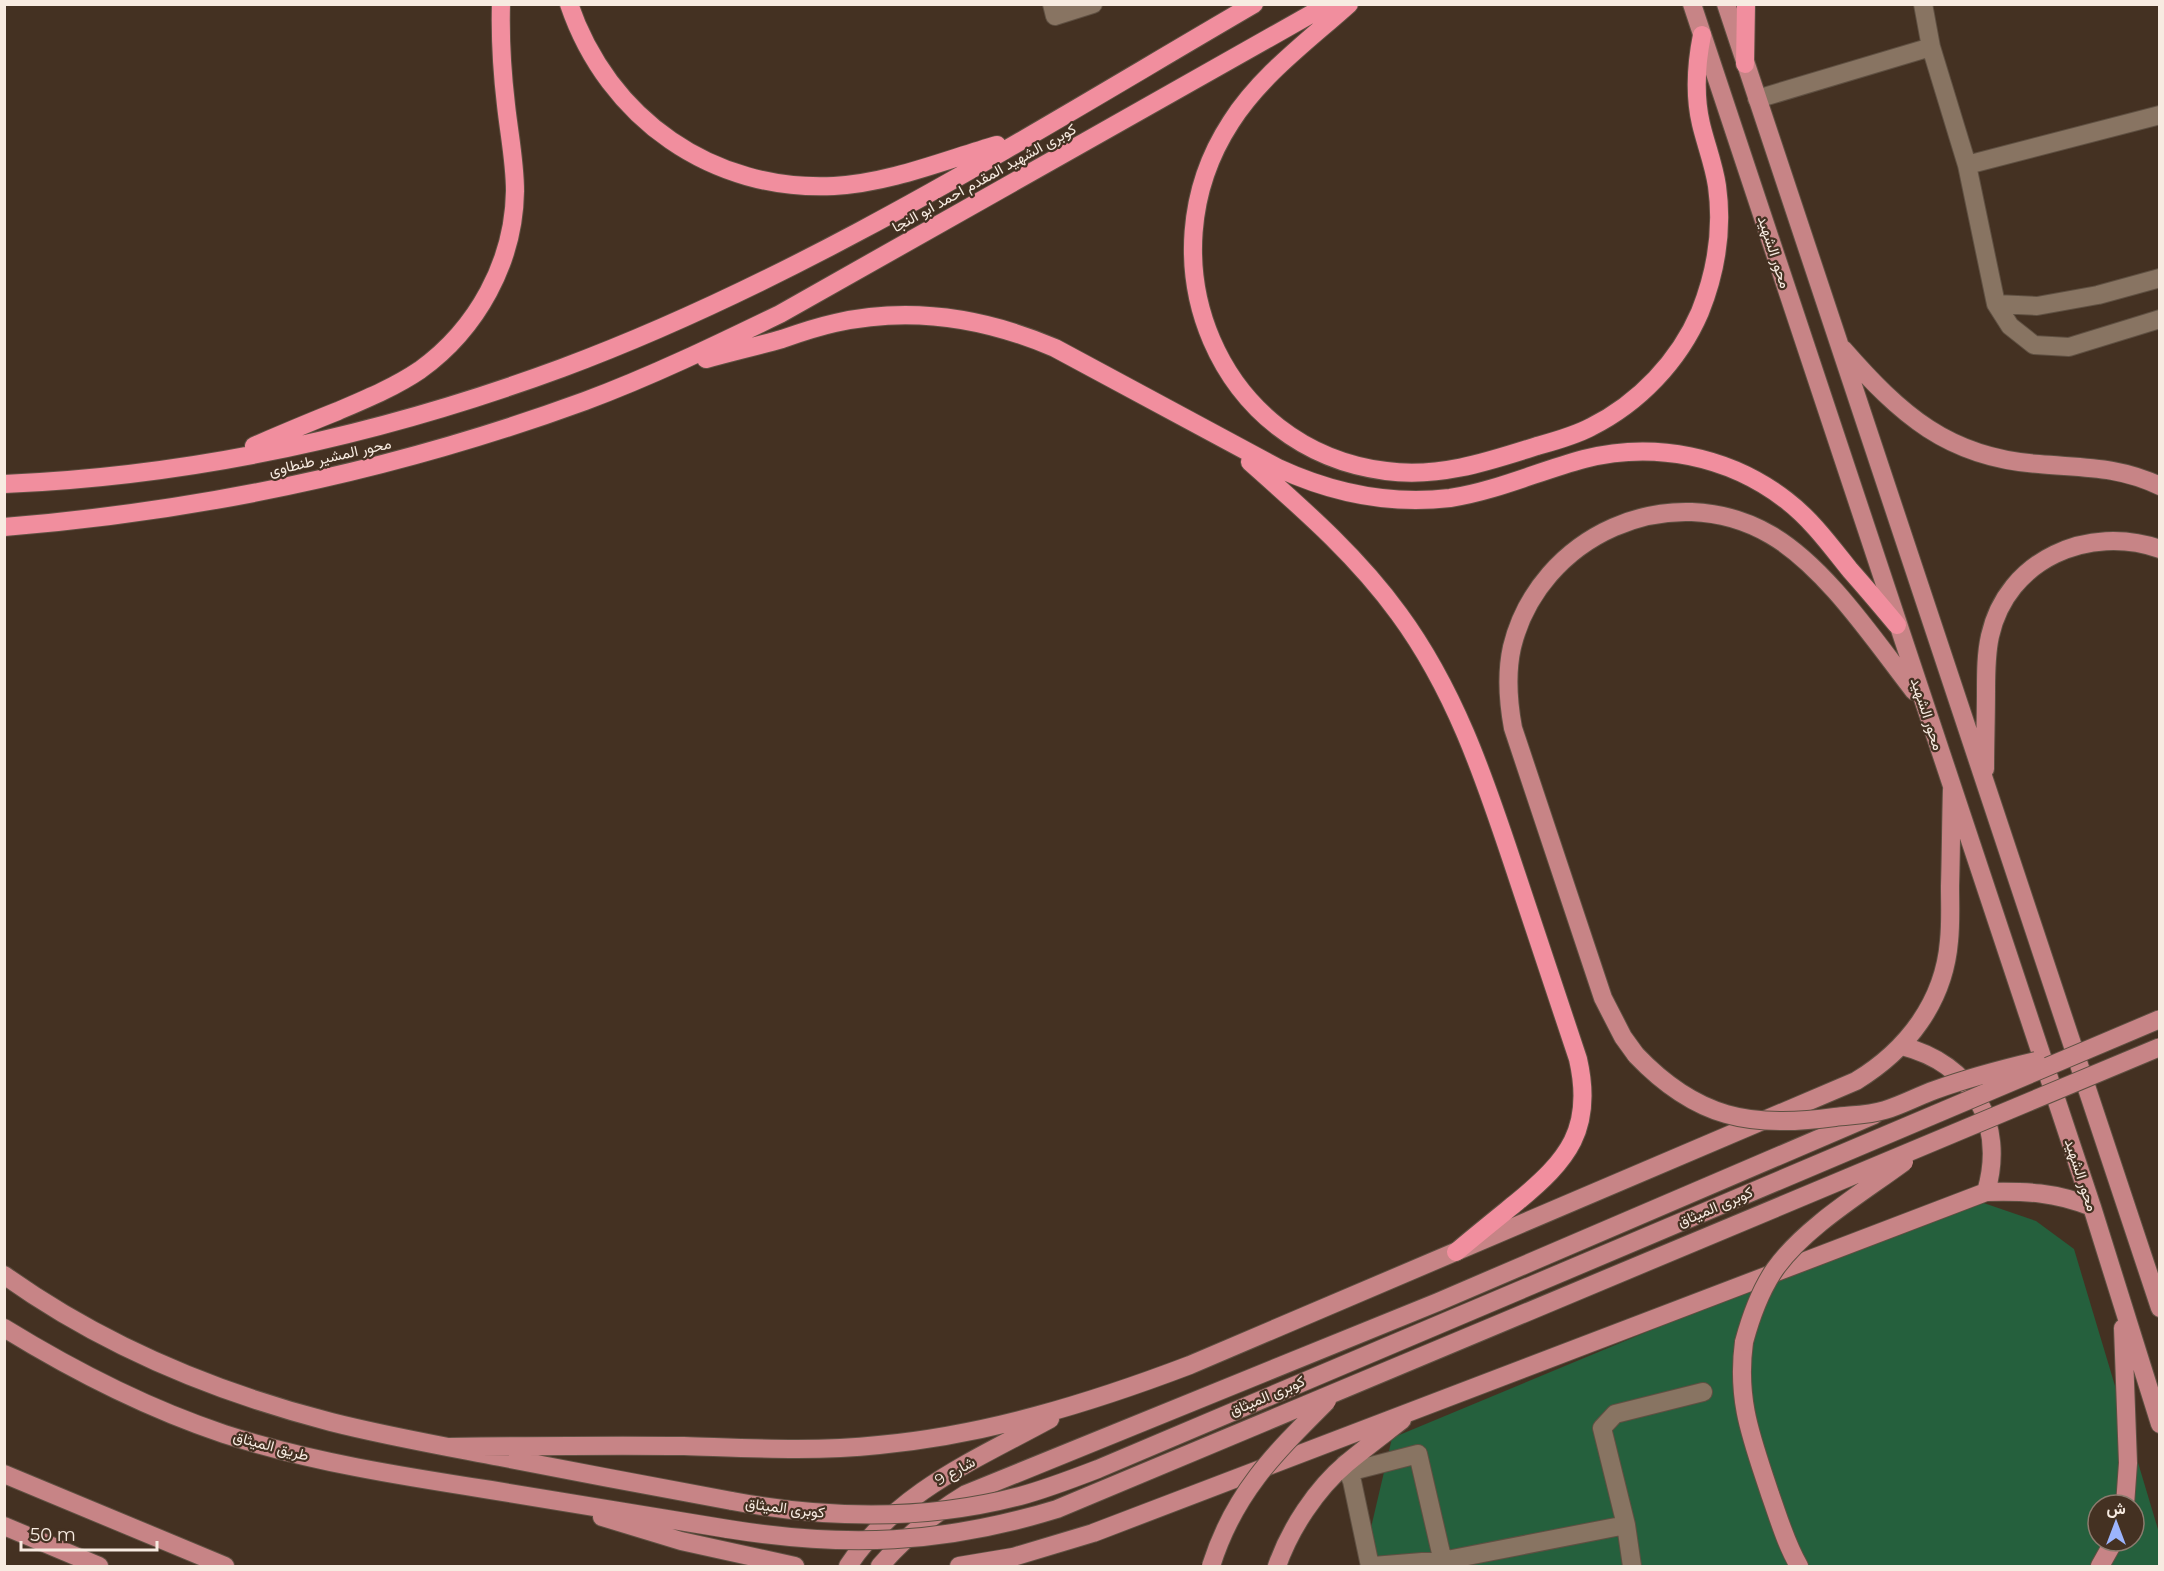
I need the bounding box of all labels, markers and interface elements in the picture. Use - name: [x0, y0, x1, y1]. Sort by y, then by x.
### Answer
- street label: كوبرى الشهيد المقدم احمد ابو النجا: [888, 119, 1080, 237]
- street label: محور الشهيد: [1754, 213, 1795, 291]
- street label: محور المشير طنطاوى: [267, 433, 393, 481]
- street label: محور الشهيد: [1907, 675, 1948, 753]
- street label: محور الشهيد: [2061, 1136, 2102, 1214]
- street label: كوبرى الميثاق: [1674, 1182, 1756, 1232]
- street label: كوبرى الميثاق: [1226, 1371, 1308, 1421]
- street label: طريق الميثاق: [231, 1426, 311, 1466]
- street label: شارع 9: [931, 1452, 979, 1491]
- street label: كوبرى الميثاق: [744, 1493, 826, 1523]
- north arrow: [2086, 1493, 2146, 1553]
- text: ش: [2106, 1499, 2126, 1518]
- scale bar: [21, 1514, 158, 1552]
- text: 50 m: [30, 1524, 76, 1546]

